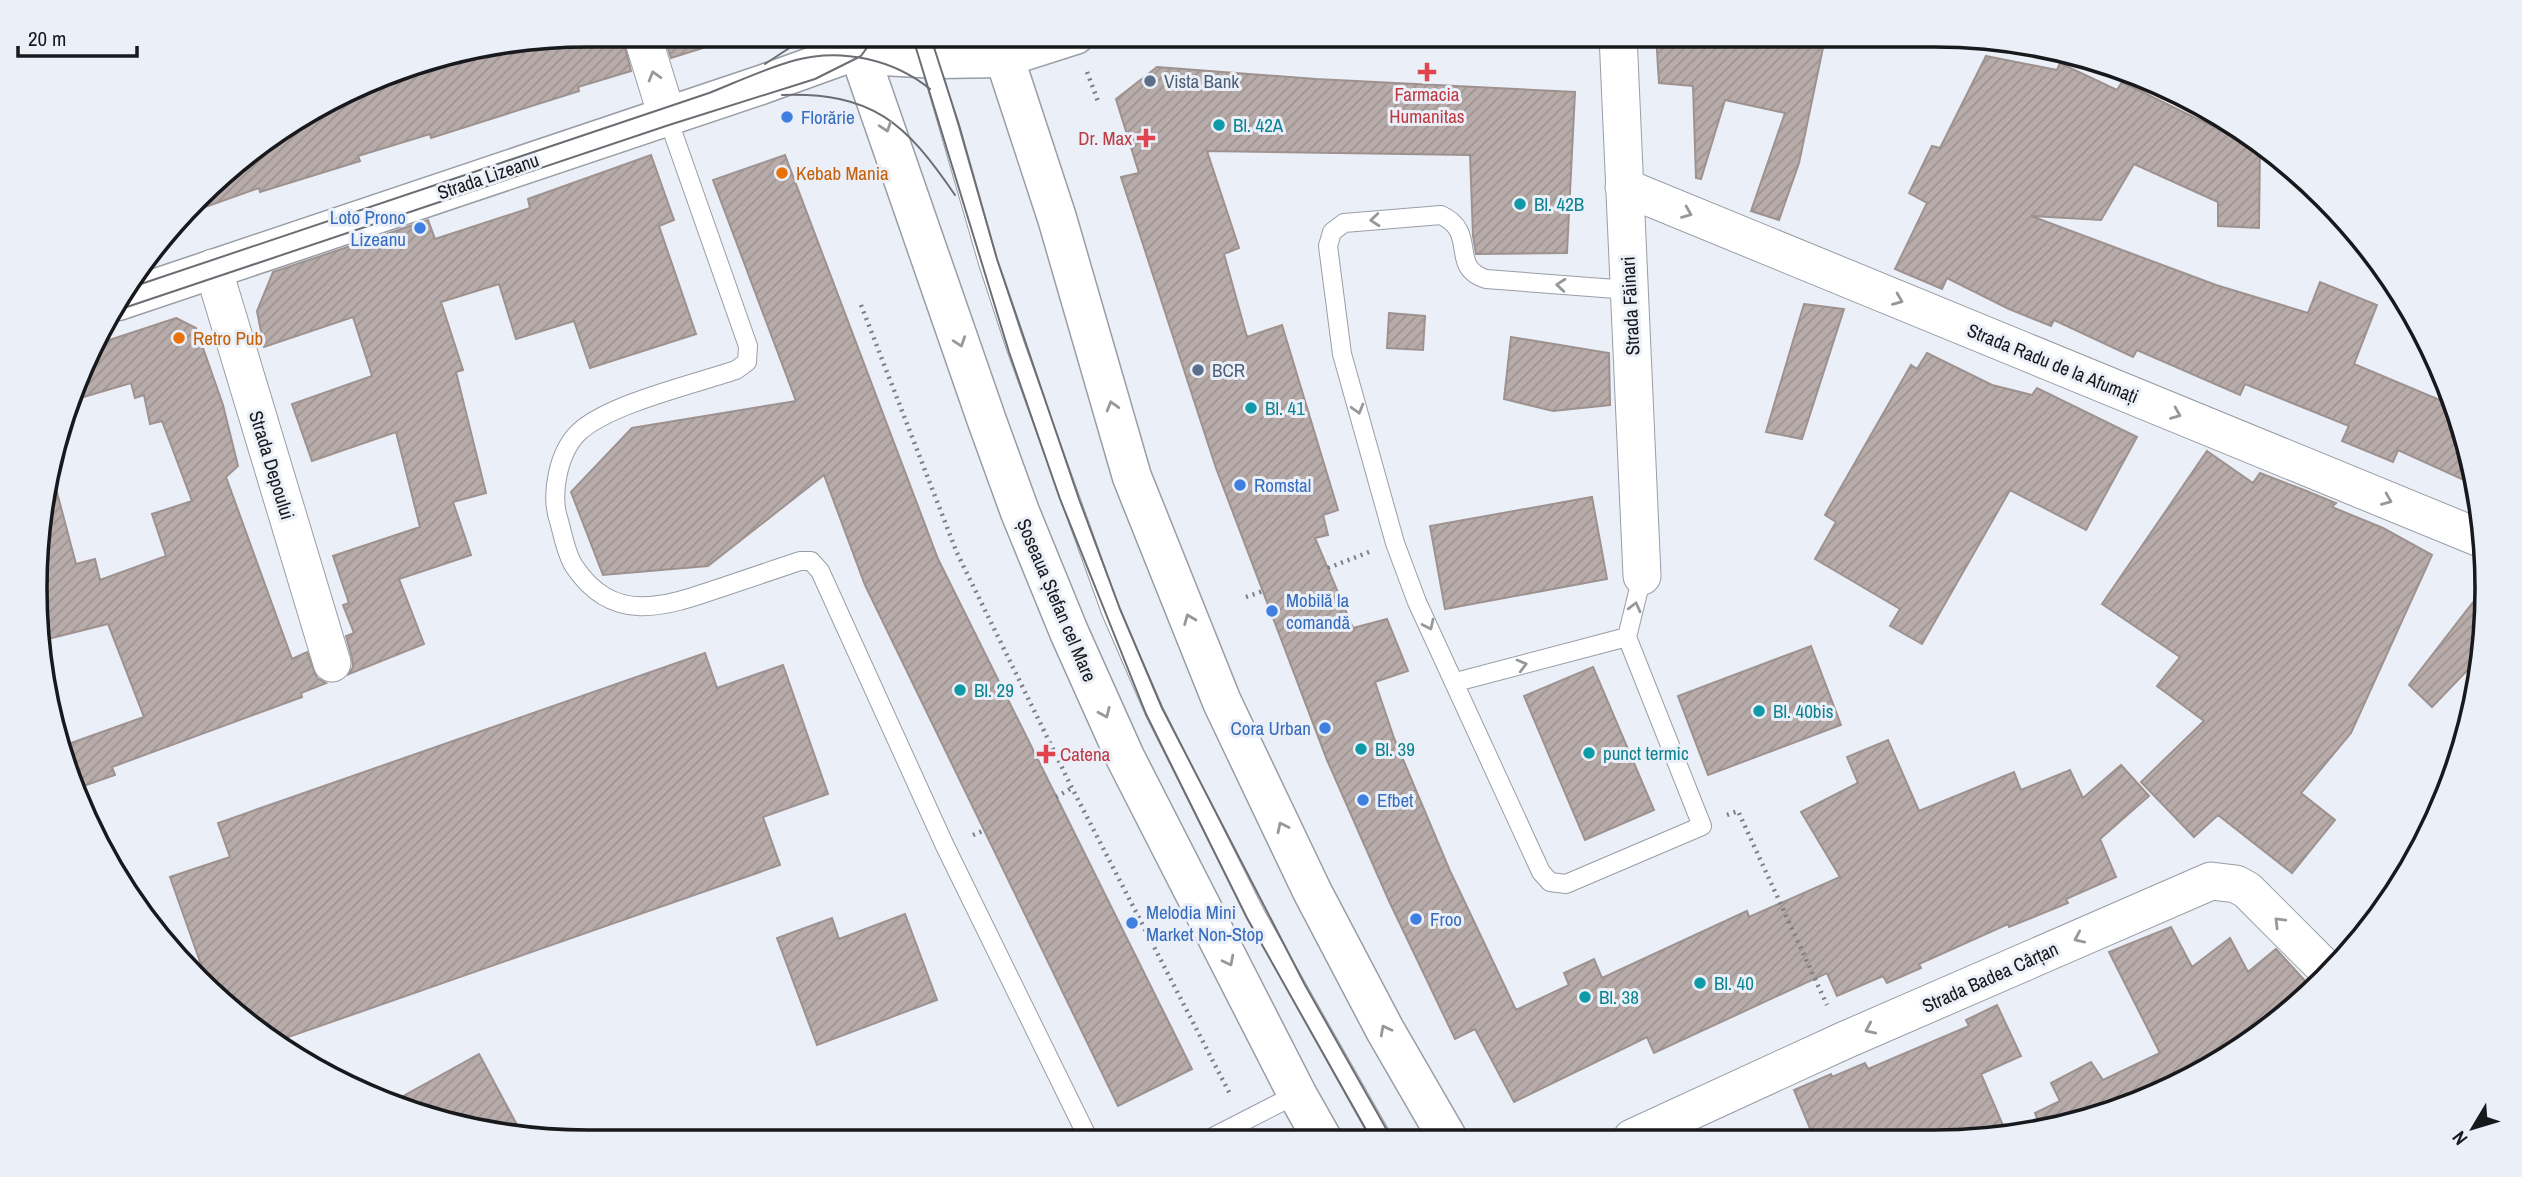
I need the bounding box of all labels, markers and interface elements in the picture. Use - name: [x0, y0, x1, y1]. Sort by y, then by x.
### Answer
- scale bar: [18, 14, 136, 58]
- text: 20 m: [28, 24, 66, 53]
- marker: Farmacia Humanitas: [1419, 64, 1435, 80]
- place label: Vista Bank: [1164, 68, 1239, 94]
- one-way arrow: [648, 70, 663, 82]
- marker: Vista Bank: [1142, 73, 1158, 89]
- place label: Farmacia Humanitas: [1389, 81, 1465, 129]
- place label: Florărie: [801, 104, 855, 130]
- marker: Florărie: [779, 109, 795, 125]
- place label: Bl. 42A: [1233, 112, 1284, 138]
- marker: Bl. 42A: [1211, 117, 1227, 133]
- one-way arrow: [878, 120, 892, 133]
- place label: Dr. Max: [1078, 125, 1132, 151]
- marker: Dr. Max: [1138, 130, 1154, 146]
- street label: Strada Lizeanu: [434, 147, 542, 205]
- place label: Kebab Mania: [796, 160, 889, 186]
- marker: Kebab Mania: [774, 165, 790, 181]
- place label: Bl. 42B: [1534, 191, 1584, 217]
- marker: Bl. 42B: [1512, 196, 1528, 212]
- place label: Loto Prono Lizeanu: [330, 204, 406, 252]
- one-way arrow: [1680, 205, 1692, 219]
- one-way arrow: [1369, 212, 1380, 227]
- marker: Loto Prono Lizeanu: [412, 220, 428, 236]
- street label: Strada Făinari: [1614, 256, 1646, 356]
- one-way arrow: [1555, 278, 1566, 293]
- one-way arrow: [1891, 291, 1903, 305]
- street label: Strada Radu de la Afumați: [1963, 317, 2143, 409]
- place label: Retro Pub: [193, 325, 263, 351]
- marker: Retro Pub: [171, 330, 187, 346]
- one-way arrow: [952, 335, 966, 347]
- place label: BCR: [1212, 357, 1245, 383]
- marker: BCR: [1190, 362, 1206, 378]
- place label: Bl. 41: [1265, 395, 1305, 421]
- one-way arrow: [1105, 400, 1120, 412]
- marker: Bl. 41: [1243, 400, 1259, 416]
- one-way arrow: [1350, 403, 1364, 415]
- one-way arrow: [2169, 405, 2181, 419]
- street label: Strada Depoului: [243, 407, 301, 523]
- place label: Romstal: [1254, 472, 1311, 498]
- marker: Romstal: [1232, 477, 1248, 493]
- one-way arrow: [2379, 492, 2392, 506]
- street label: Șoseaua Ștefan cel Mare: [1011, 514, 1103, 686]
- place label: Mobilă la comandă: [1286, 587, 1350, 635]
- one-way arrow: [1627, 601, 1641, 613]
- marker: Mobilă la comandă: [1264, 603, 1280, 619]
- one-way arrow: [1184, 614, 1198, 626]
- one-way arrow: [1420, 618, 1434, 630]
- one-way arrow: [1515, 659, 1527, 673]
- place label: Bl. 29: [974, 677, 1014, 703]
- marker: Bl. 29: [952, 682, 968, 698]
- place label: Bl. 40bis: [1773, 698, 1834, 724]
- marker: Bl. 40bis: [1751, 703, 1767, 719]
- one-way arrow: [1097, 706, 1111, 719]
- place label: Cora Urban: [1230, 715, 1311, 741]
- marker: Cora Urban: [1317, 720, 1333, 736]
- place label: Bl. 39: [1375, 736, 1415, 762]
- place label: punct termic: [1603, 740, 1689, 766]
- place label: Catena: [1060, 741, 1111, 767]
- marker: Bl. 39: [1353, 741, 1369, 757]
- marker: punct termic: [1581, 745, 1597, 761]
- marker: Catena: [1038, 746, 1054, 762]
- place label: Efbet: [1377, 787, 1414, 813]
- marker: Efbet: [1355, 792, 1371, 808]
- one-way arrow: [1276, 822, 1290, 834]
- place label: Melodia Mini Market Non-Stop: [1146, 899, 1264, 947]
- place label: Froo: [1430, 906, 1462, 932]
- marker: Froo: [1408, 911, 1424, 927]
- marker: Melodia Mini Market Non-Stop: [1124, 915, 1140, 931]
- one-way arrow: [2274, 918, 2287, 931]
- one-way arrow: [2074, 930, 2086, 944]
- street label: Strada Badea Cârțan: [1918, 935, 2062, 1019]
- one-way arrow: [1220, 954, 1234, 966]
- place label: Bl. 40: [1714, 970, 1754, 996]
- marker: Bl. 40: [1692, 975, 1708, 991]
- place label: Bl. 38: [1599, 984, 1639, 1010]
- marker: Bl. 38: [1577, 989, 1593, 1005]
- one-way arrow: [1865, 1021, 1878, 1035]
- one-way arrow: [1380, 1024, 1394, 1037]
- north arrow: [2438, 1093, 2508, 1163]
- text: N: [2446, 1126, 2473, 1151]

